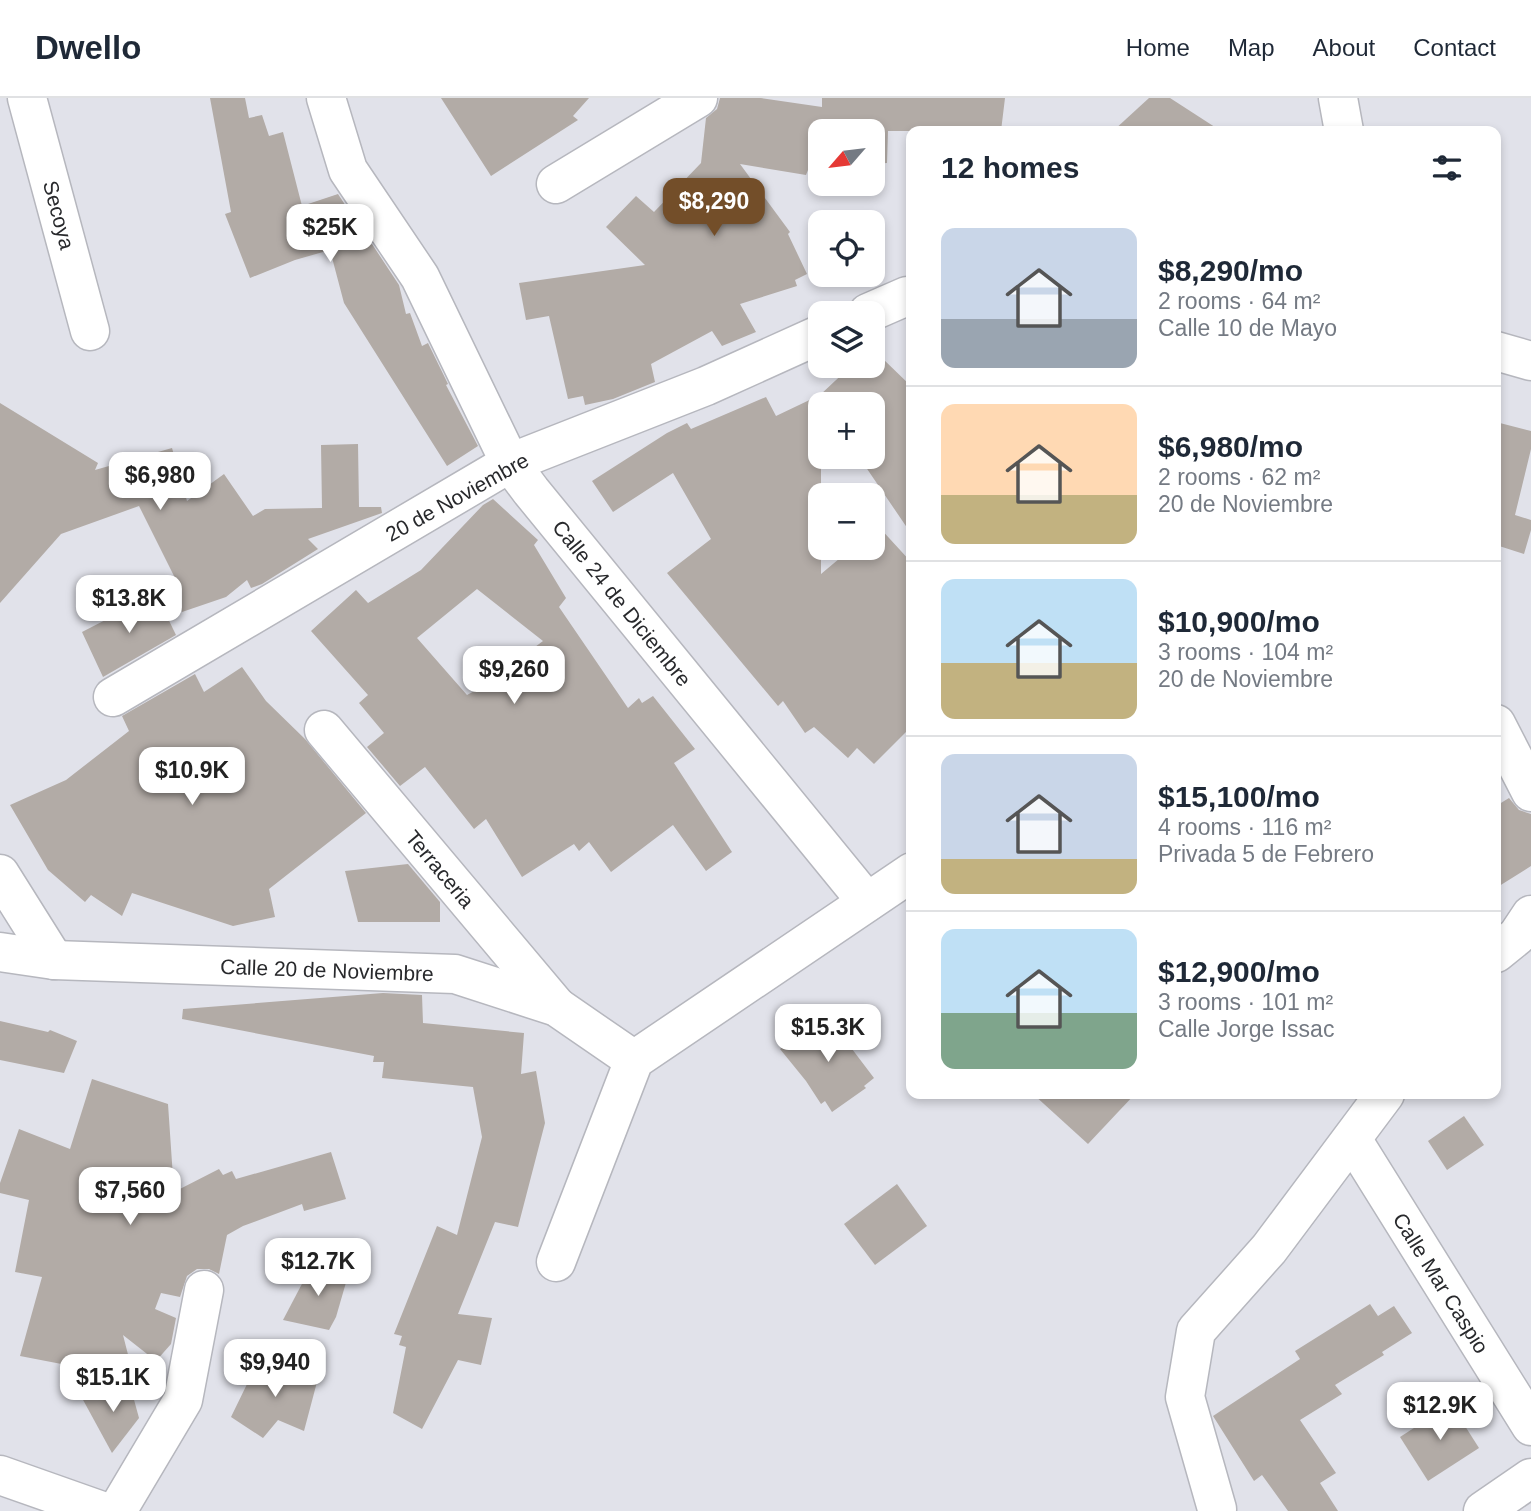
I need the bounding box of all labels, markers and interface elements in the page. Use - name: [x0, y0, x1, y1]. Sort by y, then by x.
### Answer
- text: Dwello: [35, 29, 141, 66]
- text: Home: [1126, 34, 1190, 61]
- text: Map: [1228, 34, 1275, 61]
- text: About: [1313, 34, 1375, 61]
- text: Contact: [1413, 34, 1496, 61]
- north arrow: [808, 119, 886, 196]
- map controls: [808, 119, 885, 560]
- icon: filters: [1428, 149, 1466, 187]
- text: 12 homes: [941, 151, 1079, 184]
- street label: Secoya: [39, 178, 79, 252]
- pin: $8,290: [657, 178, 771, 238]
- text: $8,290: [679, 188, 749, 214]
- pin: $25K: [289, 204, 371, 264]
- button: locate: [808, 210, 885, 287]
- text: $25K: [303, 214, 357, 240]
- text: $8,290/mo: [1158, 254, 1303, 287]
- icon: home: [997, 256, 1081, 340]
- text: 2 rooms · 64 m²: [1158, 288, 1320, 314]
- button: layers: [808, 301, 885, 378]
- text: Calle 10 de Mayo: [1158, 315, 1337, 341]
- button: +: [808, 392, 885, 469]
- text: $6,980/mo: [1158, 430, 1303, 463]
- icon: home: [997, 432, 1081, 516]
- street label: 20 de Noviembre: [381, 448, 533, 546]
- pin: $6,980: [103, 452, 217, 512]
- text: $6,980: [125, 462, 195, 488]
- text: 2 rooms · 62 m²: [1158, 464, 1320, 490]
- button: −: [808, 483, 885, 560]
- text: 20 de Noviembre: [1158, 491, 1333, 517]
- street label: Calle 24 de Diciembre: [548, 515, 696, 691]
- pin: $13.8K: [72, 575, 186, 635]
- text: $13.8K: [92, 585, 166, 611]
- text: $10,900/mo: [1158, 605, 1320, 638]
- icon: home: [997, 607, 1081, 691]
- text: 3 rooms · 104 m²: [1158, 639, 1333, 665]
- pin: $9,260: [457, 646, 571, 706]
- text: $9,260: [479, 656, 549, 682]
- text: 20 de Noviembre: [1158, 666, 1333, 692]
- pin: $10.9K: [135, 748, 249, 807]
- text: $10.9K: [155, 757, 229, 783]
- text: $15,100/mo: [1158, 780, 1320, 813]
- icon: home: [997, 782, 1081, 866]
- text: 4 rooms · 116 m²: [1158, 814, 1331, 840]
- street label: Terraceria: [401, 826, 479, 912]
- text: Privada 5 de Febrero: [1158, 841, 1374, 867]
- street label: Calle 20 de Noviembre: [220, 955, 434, 985]
- text: $12,900/mo: [1158, 955, 1320, 988]
- icon: home: [997, 957, 1081, 1041]
- text: 3 rooms · 101 m²: [1158, 989, 1333, 1015]
- pin: $15.3K: [771, 1004, 885, 1064]
- text: $15.3K: [791, 1014, 865, 1040]
- text: Calle Jorge Issac: [1158, 1016, 1334, 1042]
- pin: $7,560: [73, 1168, 187, 1227]
- text: $7,560: [95, 1177, 165, 1203]
- street label: Calle Mar Caspio: [1389, 1209, 1493, 1357]
- pin: $12.7K: [261, 1238, 375, 1298]
- text: $12.7K: [281, 1248, 355, 1274]
- pin: $9,940: [218, 1340, 332, 1399]
- text: $9,940: [240, 1349, 310, 1375]
- pin: $15.1K: [56, 1354, 170, 1414]
- text: $15.1K: [76, 1364, 150, 1390]
- pin: $12.9K: [1383, 1382, 1497, 1442]
- text: $12.9K: [1403, 1392, 1477, 1418]

